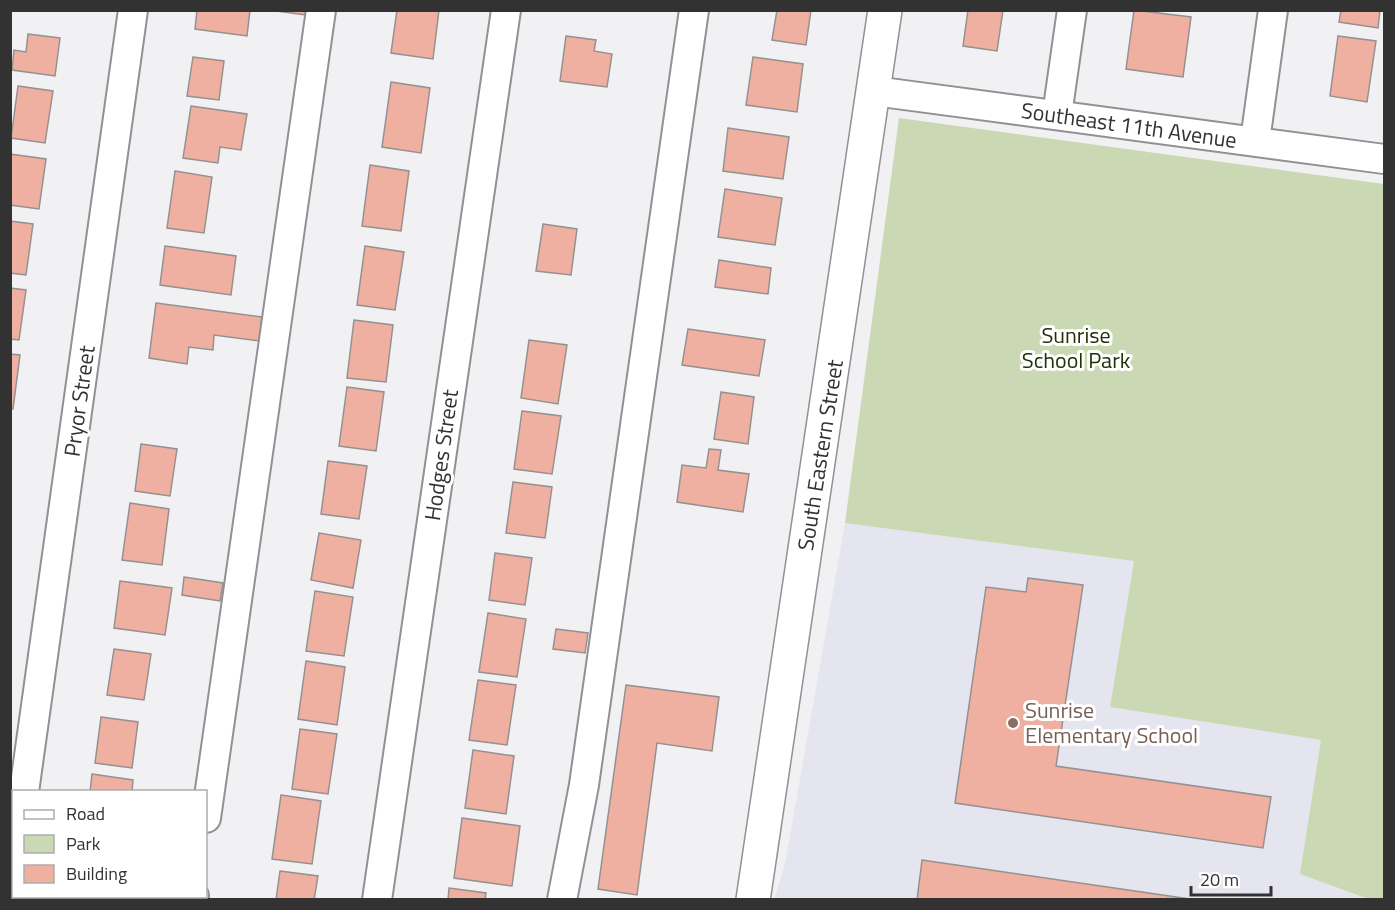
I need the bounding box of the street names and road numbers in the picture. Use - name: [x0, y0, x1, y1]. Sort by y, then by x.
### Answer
- street label: Southeast 11th Avenue: [1019, 93, 1239, 157]
- street label: Pryor Street: [54, 343, 104, 459]
- street label: South Eastern Street: [788, 357, 852, 553]
- street label: Hodges Street: [415, 387, 467, 523]

